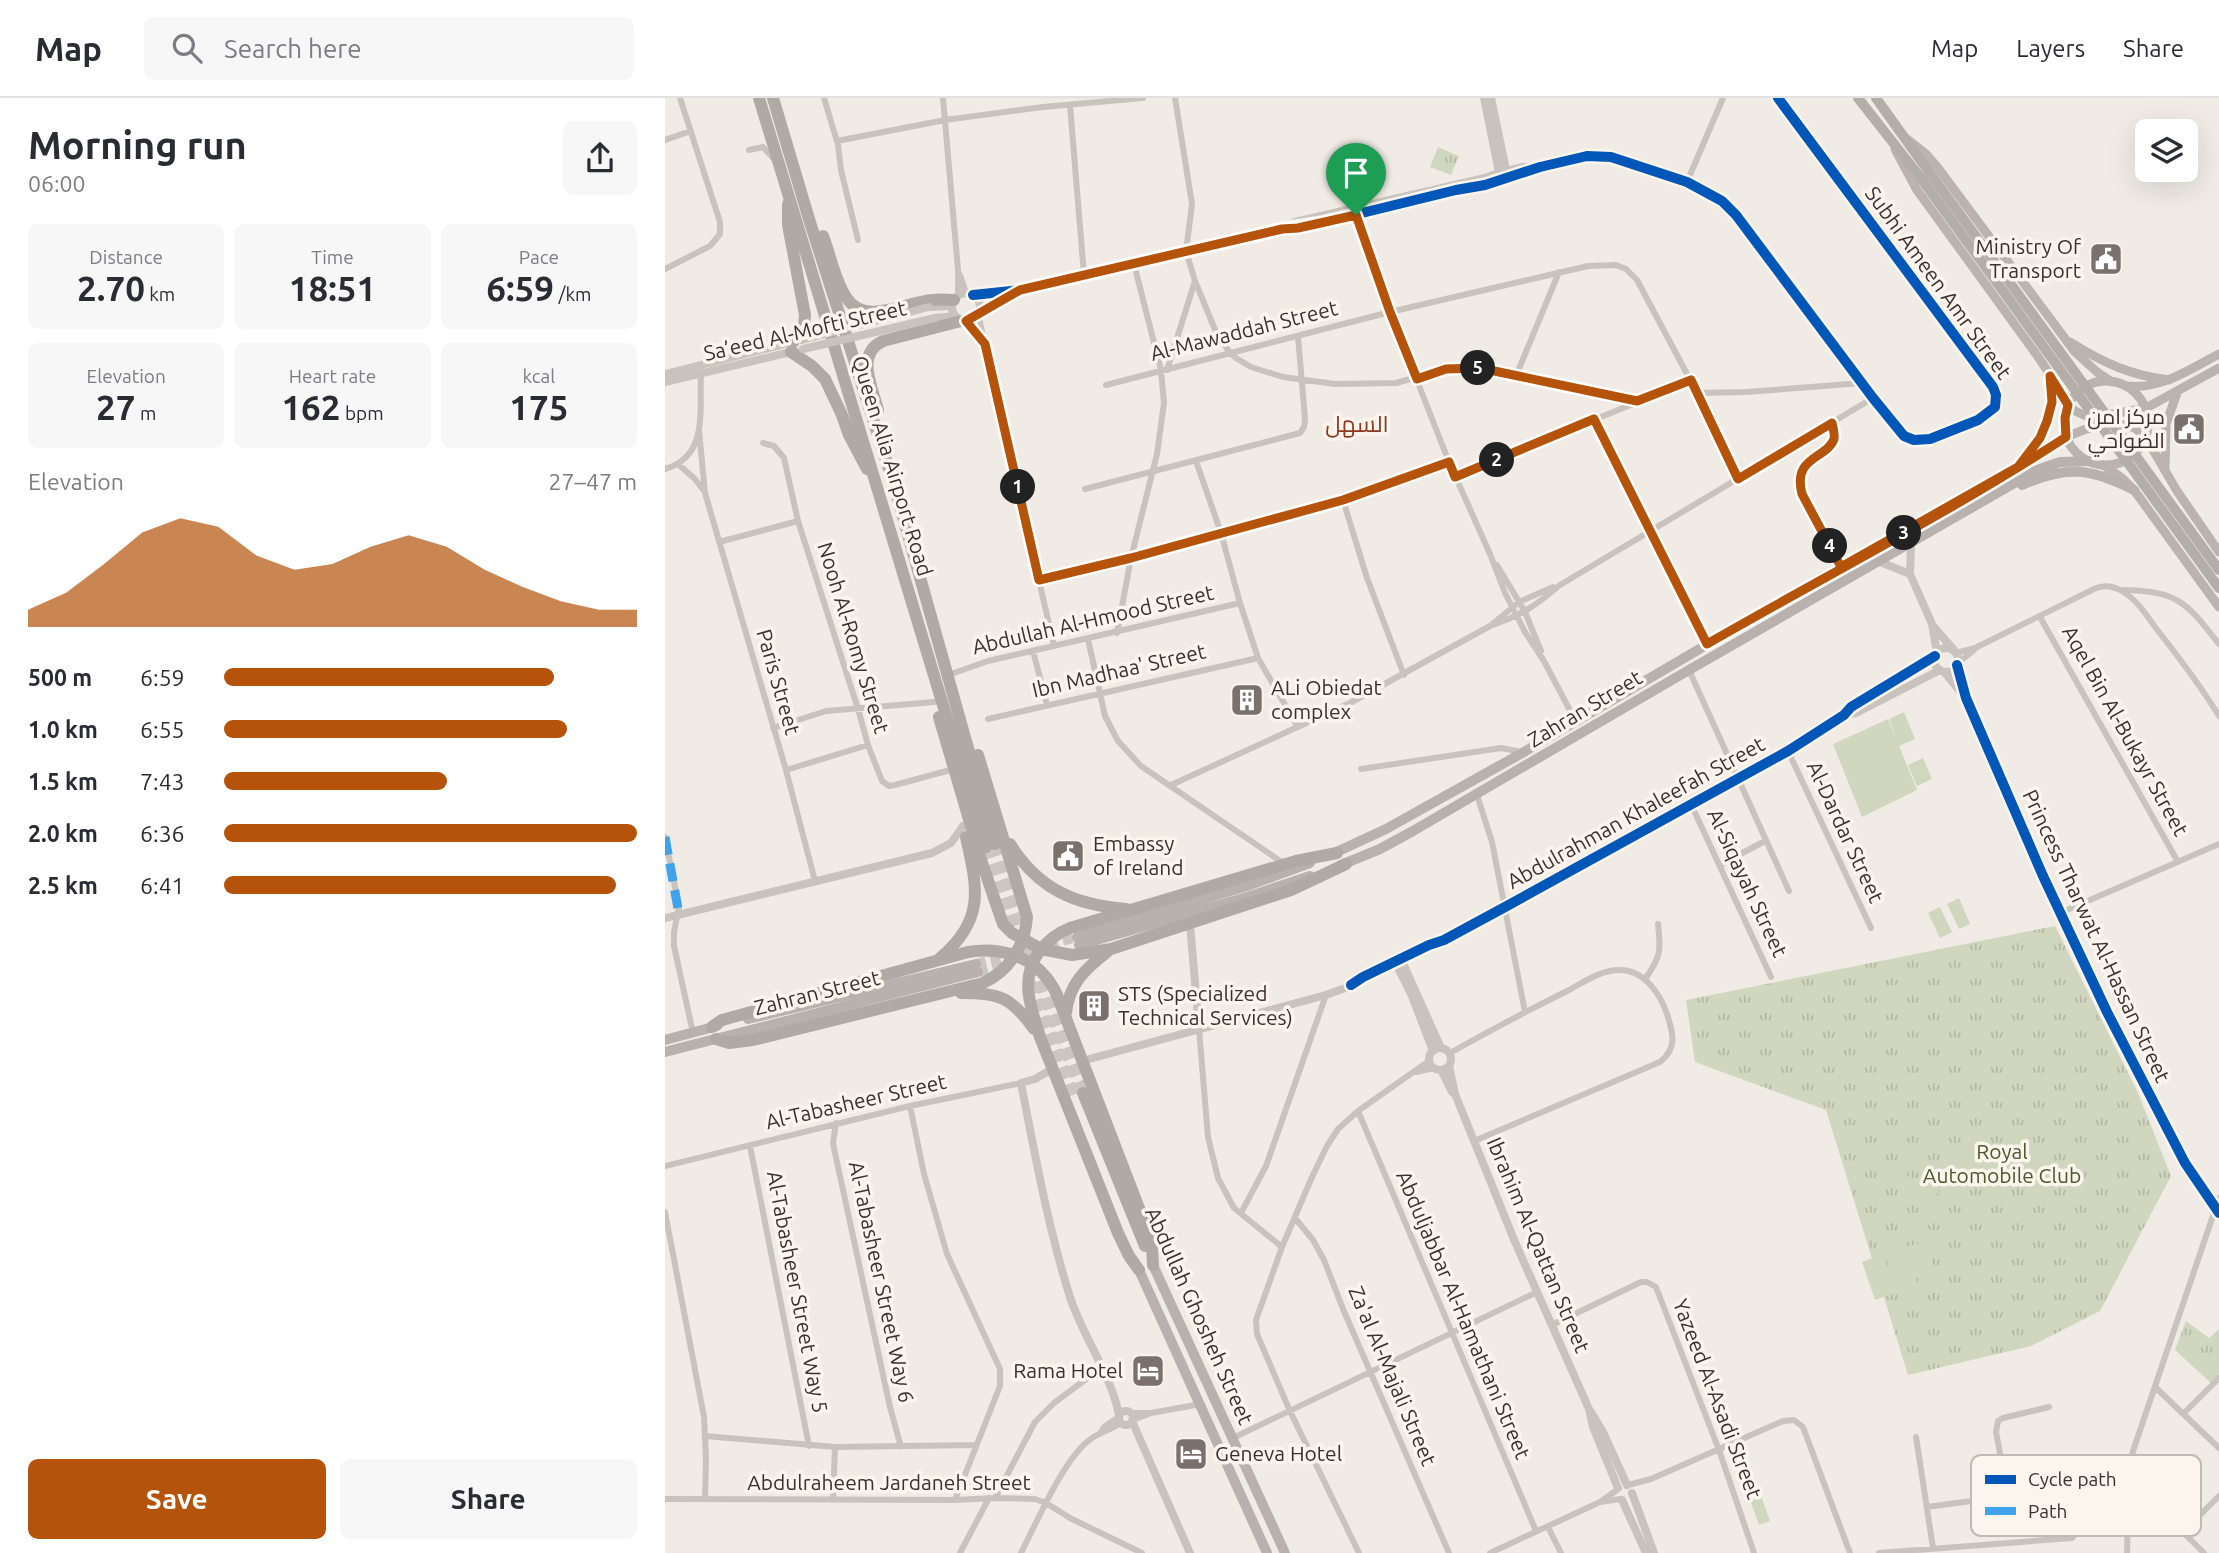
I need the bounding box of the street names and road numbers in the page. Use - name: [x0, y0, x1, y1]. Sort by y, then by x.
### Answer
- street label: Subhi Ameen Amr Street: [1861, 181, 2017, 383]
- street label: Sa’eed Al-Mofti Street: [701, 295, 908, 365]
- street label: Al-Mawaddah Street: [1148, 295, 1340, 365]
- street label: Queen Alia Airport Road: [848, 353, 938, 579]
- street label: Nooh Al-Romy Street: [813, 539, 894, 736]
- street label: Abdullah Al-Hmood Street: [970, 580, 1216, 659]
- street label: Aqel Bin Al-Bukayr Street: [2058, 621, 2194, 840]
- street label: Paris Street: [752, 626, 805, 737]
- street label: Ibn Madhaa' Street: [1030, 638, 1208, 702]
- street label: Zahran Street: [1523, 665, 1646, 752]
- street label: Abdulrahman Khaleefah Street: [1503, 731, 1768, 893]
- street label: Al-Dardar Street: [1803, 757, 1889, 906]
- street label: Princess Tharwat Al-Hassan Street: [2018, 785, 2175, 1086]
- street label: Al-Siqayah Street: [1703, 805, 1793, 960]
- street label: Zahran Street: [751, 965, 882, 1019]
- street label: Al-Tabasheer Street: [763, 1069, 948, 1134]
- street label: Ibrahim Al-Qattan Street: [1483, 1133, 1595, 1356]
- street label: Al-Tabasheer Street Way 6: [845, 1159, 919, 1405]
- street label: Abduljabbar Al-Hamathani Street: [1392, 1167, 1536, 1462]
- street label: Al-Tabasheer Street Way 5: [763, 1169, 833, 1415]
- street label: Abdullah Ghosheh Street: [1141, 1203, 1259, 1428]
- street label: Za'al Al-Majali Street: [1344, 1282, 1442, 1469]
- street label: Yazeed Al-Asadi Street: [1669, 1295, 1767, 1502]
- street label: Abdulraheem Jardaneh Street: [747, 1470, 1031, 1494]

